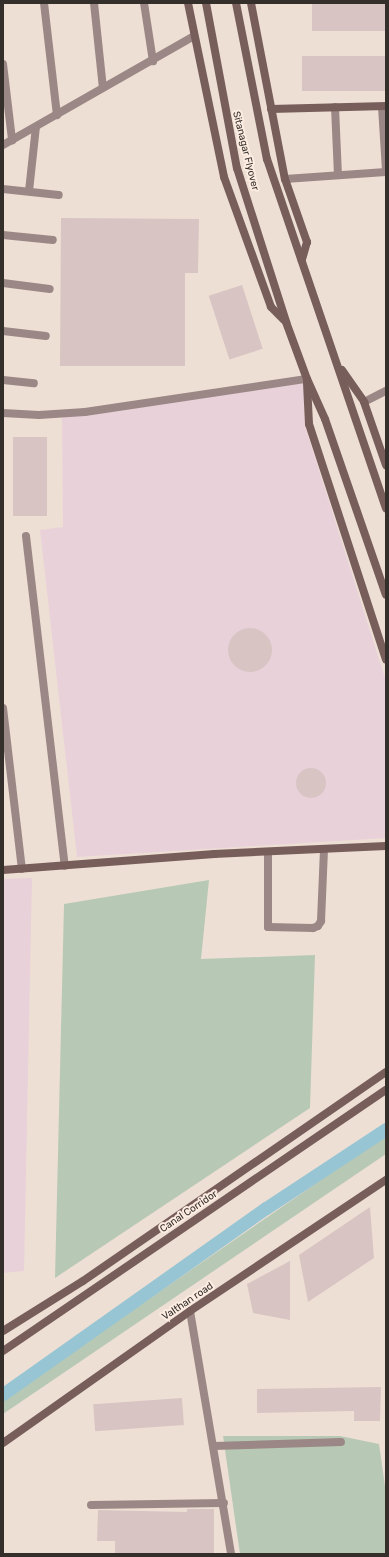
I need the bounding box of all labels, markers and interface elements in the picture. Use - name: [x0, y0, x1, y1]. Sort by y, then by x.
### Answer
- street label: Sitanagar Flyover: [229, 110, 261, 192]
- street label: Canal Corridor: [158, 1188, 220, 1236]
- street label: Valthan road: [160, 1281, 216, 1323]

